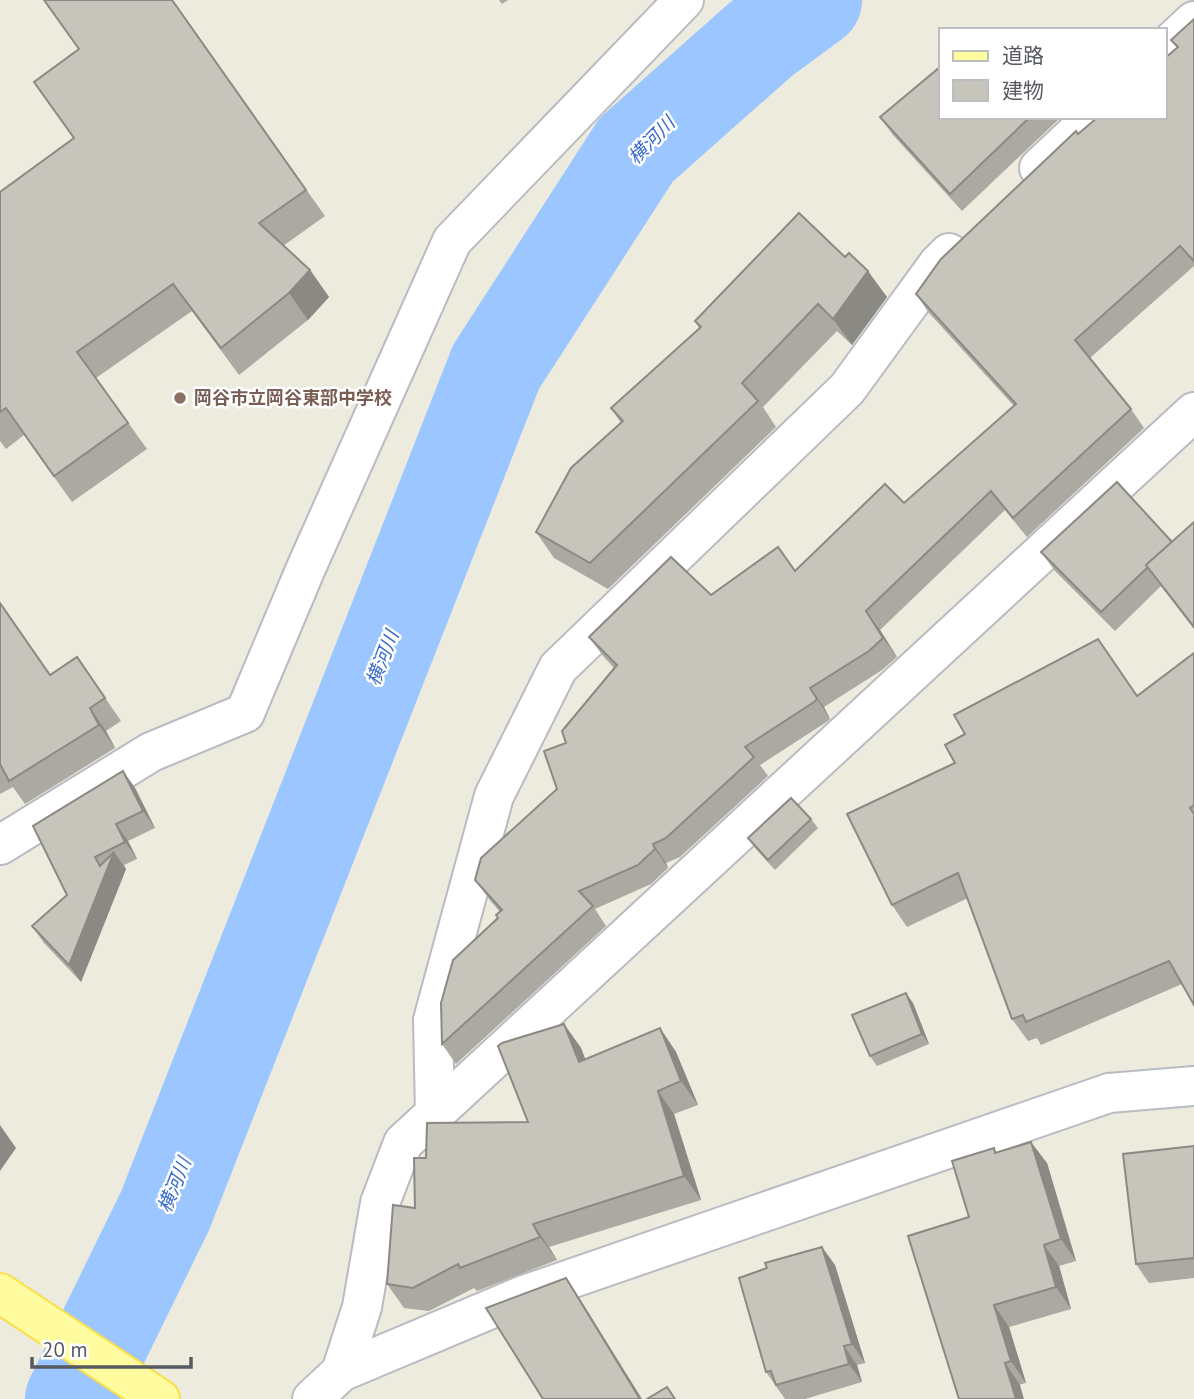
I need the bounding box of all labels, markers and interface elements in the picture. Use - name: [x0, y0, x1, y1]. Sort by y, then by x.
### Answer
- legend: [939, 28, 1166, 119]
- text: 道路: [1002, 42, 1044, 69]
- text: 建物: [1002, 77, 1044, 104]
- water label: 横河川: [623, 110, 681, 169]
- place label: 岡谷市立岡谷東部中学校: [194, 386, 392, 409]
- marker: 岡谷市立岡谷東部中学校: [172, 390, 188, 406]
- water label: 横河川: [361, 625, 404, 689]
- water label: 横河川: [152, 1152, 197, 1216]
- scale bar: [32, 1326, 191, 1370]
- text: 20 m: [42, 1336, 88, 1363]

